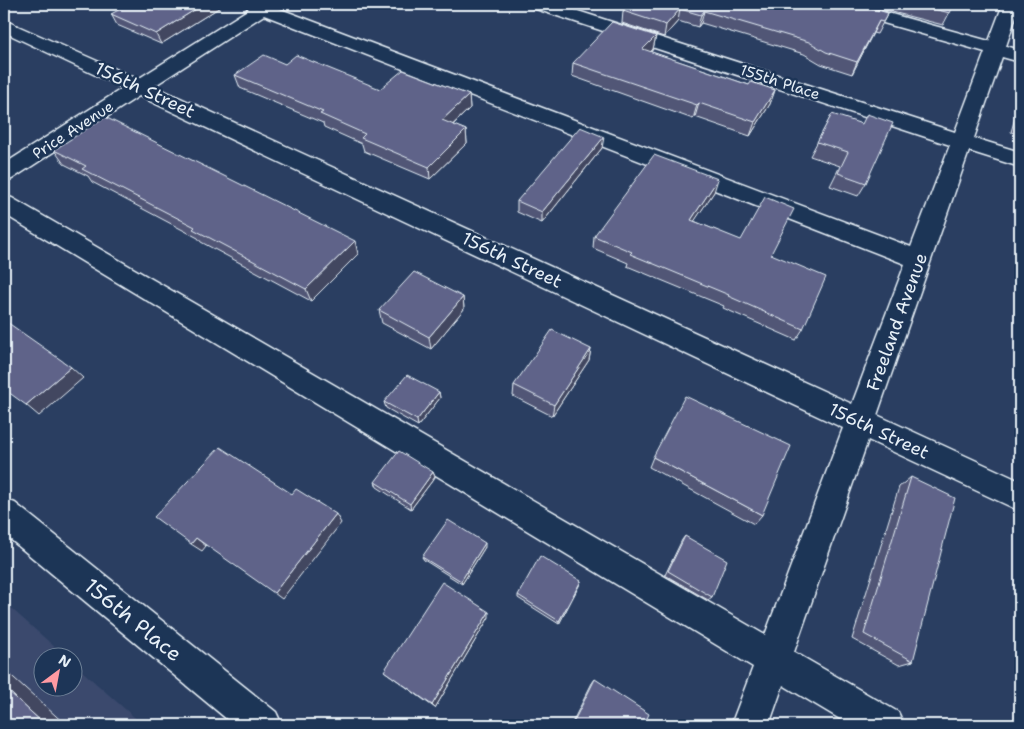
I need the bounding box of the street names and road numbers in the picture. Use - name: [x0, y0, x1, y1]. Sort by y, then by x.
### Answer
- street label: 156th Street: [91, 56, 199, 124]
- street label: 155th Place: [737, 60, 823, 104]
- street label: Price Avenue: [29, 96, 117, 164]
- street label: 156th Street: [458, 226, 566, 294]
- street label: Freeland Avenue: [861, 250, 933, 394]
- street label: 156th Street: [825, 397, 933, 465]
- street label: 156th Place: [78, 572, 188, 668]

